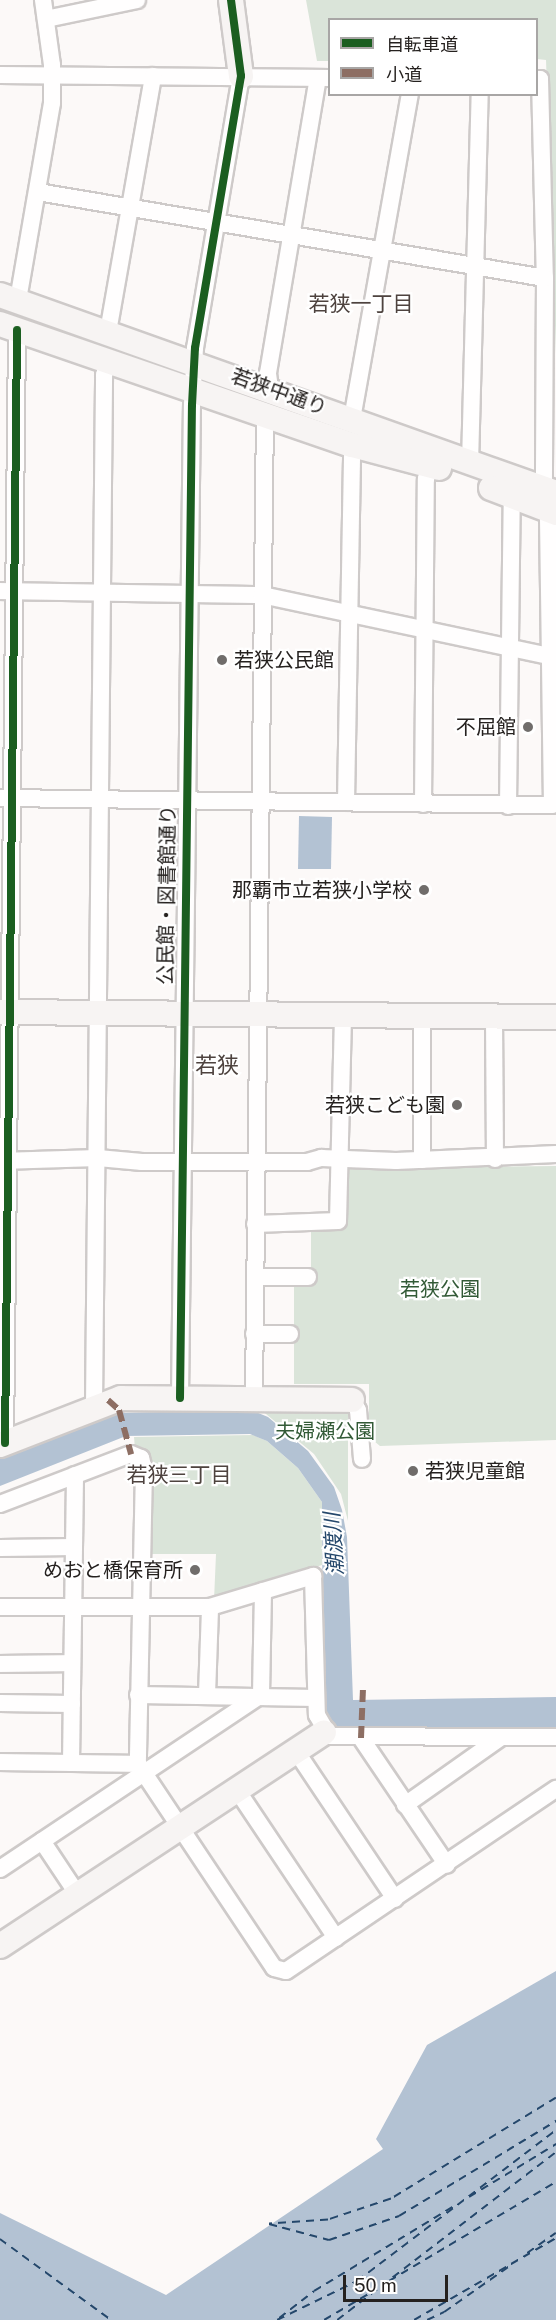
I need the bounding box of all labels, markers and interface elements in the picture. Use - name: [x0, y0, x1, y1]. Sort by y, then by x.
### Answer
- legend: [328, 18, 538, 96]
- text: 自転車道: [386, 34, 458, 55]
- text: 小道: [386, 64, 422, 85]
- district label: 若狭一丁目: [309, 291, 413, 317]
- street label: 若狭中通り: [228, 364, 330, 420]
- place label: 若狭公民館: [234, 648, 334, 672]
- marker: 若狭公民館: [215, 653, 229, 667]
- place label: 不屈館: [456, 715, 516, 739]
- marker: 不屈館: [521, 720, 535, 734]
- street label: 公民館・図書館通り: [153, 805, 181, 985]
- place label: 那覇市立若狭小学校: [232, 878, 412, 902]
- marker: 那覇市立若狭小学校: [417, 883, 431, 897]
- district label: 若狭: [195, 1053, 239, 1079]
- place label: 若狭こども園: [325, 1093, 445, 1117]
- marker: 若狭こども園: [450, 1098, 464, 1112]
- park label: 若狭公園: [400, 1277, 480, 1301]
- park label: 夫婦瀬公園: [275, 1419, 375, 1443]
- place label: 若狭児童館: [425, 1459, 525, 1483]
- district label: 若狭三丁目: [127, 1462, 231, 1488]
- marker: 若狭児童館: [406, 1464, 420, 1478]
- water label: 潮渡川: [319, 1512, 349, 1576]
- place label: めおと橋保育所: [43, 1558, 183, 1582]
- marker: めおと橋保育所: [188, 1563, 202, 1577]
- scale bar: [346, 2263, 451, 2301]
- text: 50 m: [354, 2275, 397, 2296]

